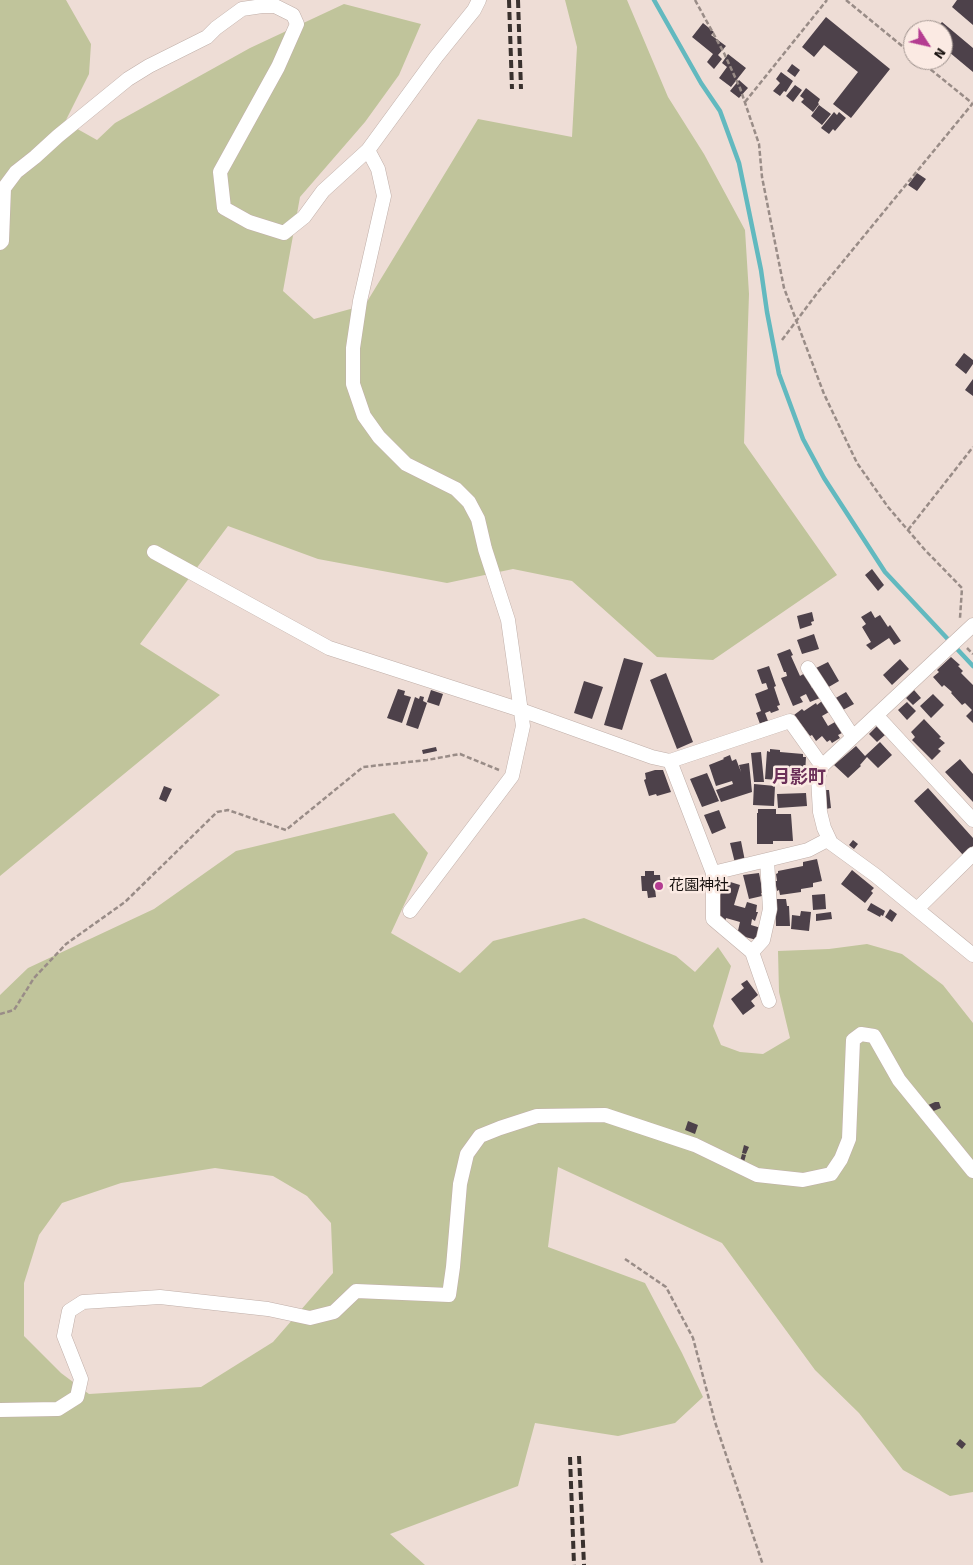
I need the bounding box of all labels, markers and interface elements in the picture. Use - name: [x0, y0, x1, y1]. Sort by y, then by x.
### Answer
- north arrow: [903, 20, 953, 70]
- text: N: [930, 44, 950, 62]
- district label: 月影町: [772, 767, 826, 789]
- place label: 花園神社: [669, 877, 729, 895]
- marker: 花園神社: [653, 880, 665, 892]

